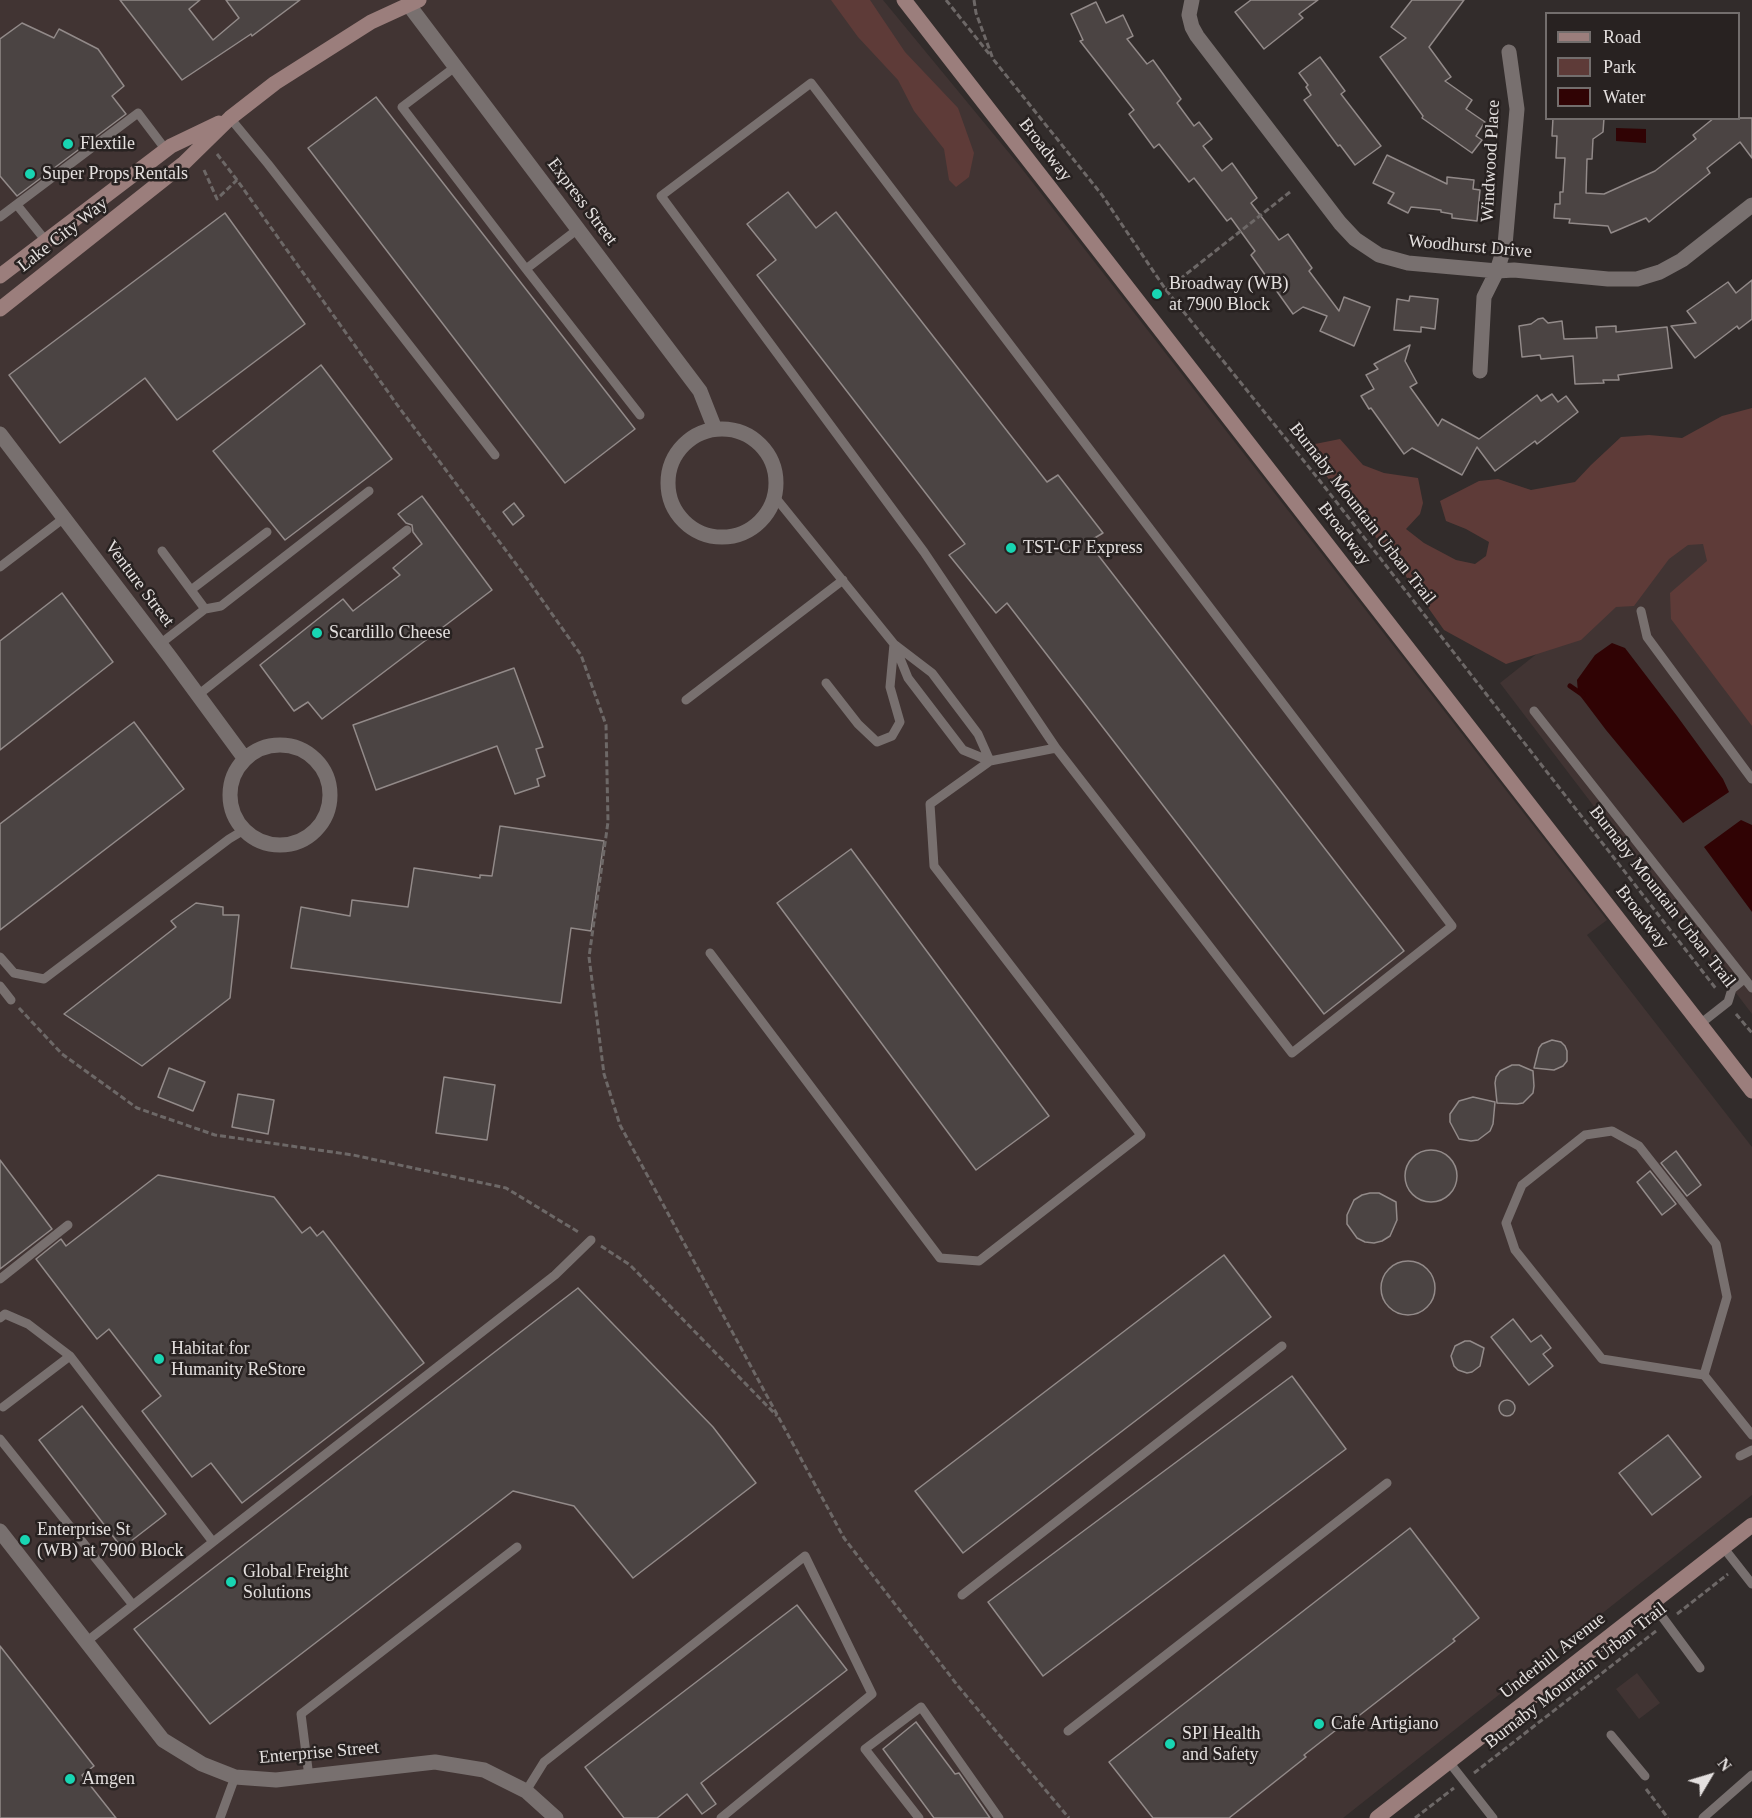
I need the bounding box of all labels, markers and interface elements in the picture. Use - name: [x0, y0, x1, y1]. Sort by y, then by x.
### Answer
- legend: [1545, 12, 1740, 120]
- text: Road: [1603, 27, 1641, 47]
- text: Park: [1603, 57, 1636, 77]
- text: Water: [1603, 87, 1646, 107]
- street label: Windwood Place: [1477, 99, 1505, 223]
- street label: Broadway: [1014, 114, 1076, 186]
- place label: Flextile: [80, 133, 135, 155]
- marker: Flextile: [61, 137, 75, 151]
- street label: Express Street: [542, 154, 622, 250]
- place label: Super Props Rentals: [42, 163, 188, 185]
- marker: Super Props Rentals: [23, 167, 37, 181]
- street label: Lake City Way: [14, 193, 112, 277]
- street label: Woodhurst Drive: [1407, 231, 1533, 263]
- place label: Broadway (WB) at 7900 Block: [1169, 273, 1288, 316]
- marker: Broadway (WB) at 7900 Block: [1150, 287, 1164, 301]
- street label: Burnaby Mountain Urban Trail: [1284, 419, 1440, 609]
- street label: Broadway: [1313, 498, 1375, 570]
- street label: Venture Street: [100, 537, 178, 631]
- place label: TST-CF Express: [1023, 537, 1143, 559]
- marker: TST-CF Express: [1004, 541, 1018, 555]
- place label: Scardillo Cheese: [329, 622, 450, 644]
- marker: Scardillo Cheese: [310, 626, 324, 640]
- street label: Burnaby Mountain Urban Trail: [1584, 802, 1740, 992]
- street label: Broadway: [1611, 881, 1673, 953]
- place label: Habitat for Humanity ReStore: [171, 1338, 305, 1380]
- marker: Habitat for Humanity ReStore: [152, 1352, 166, 1366]
- place label: Enterprise St (WB) at 7900 Block: [37, 1519, 183, 1562]
- marker: Enterprise St (WB) at 7900 Block: [18, 1533, 32, 1547]
- place label: Global Freight Solutions: [243, 1561, 348, 1604]
- marker: Global Freight Solutions: [224, 1575, 238, 1589]
- street label: Burnaby Mountain Urban Trail: [1481, 1598, 1671, 1754]
- street label: Underhill Avenue: [1496, 1608, 1610, 1704]
- place label: Cafe Artigiano: [1331, 1713, 1438, 1735]
- marker: Cafe Artigiano: [1312, 1717, 1326, 1731]
- place label: SPI Health and Safety: [1182, 1723, 1260, 1766]
- street label: Enterprise Street: [258, 1737, 380, 1769]
- marker: SPI Health and Safety: [1163, 1737, 1177, 1751]
- north arrow: [1680, 1746, 1740, 1806]
- text: N: [1714, 1755, 1735, 1774]
- place label: Amgen: [82, 1768, 135, 1790]
- marker: Amgen: [63, 1772, 77, 1786]

